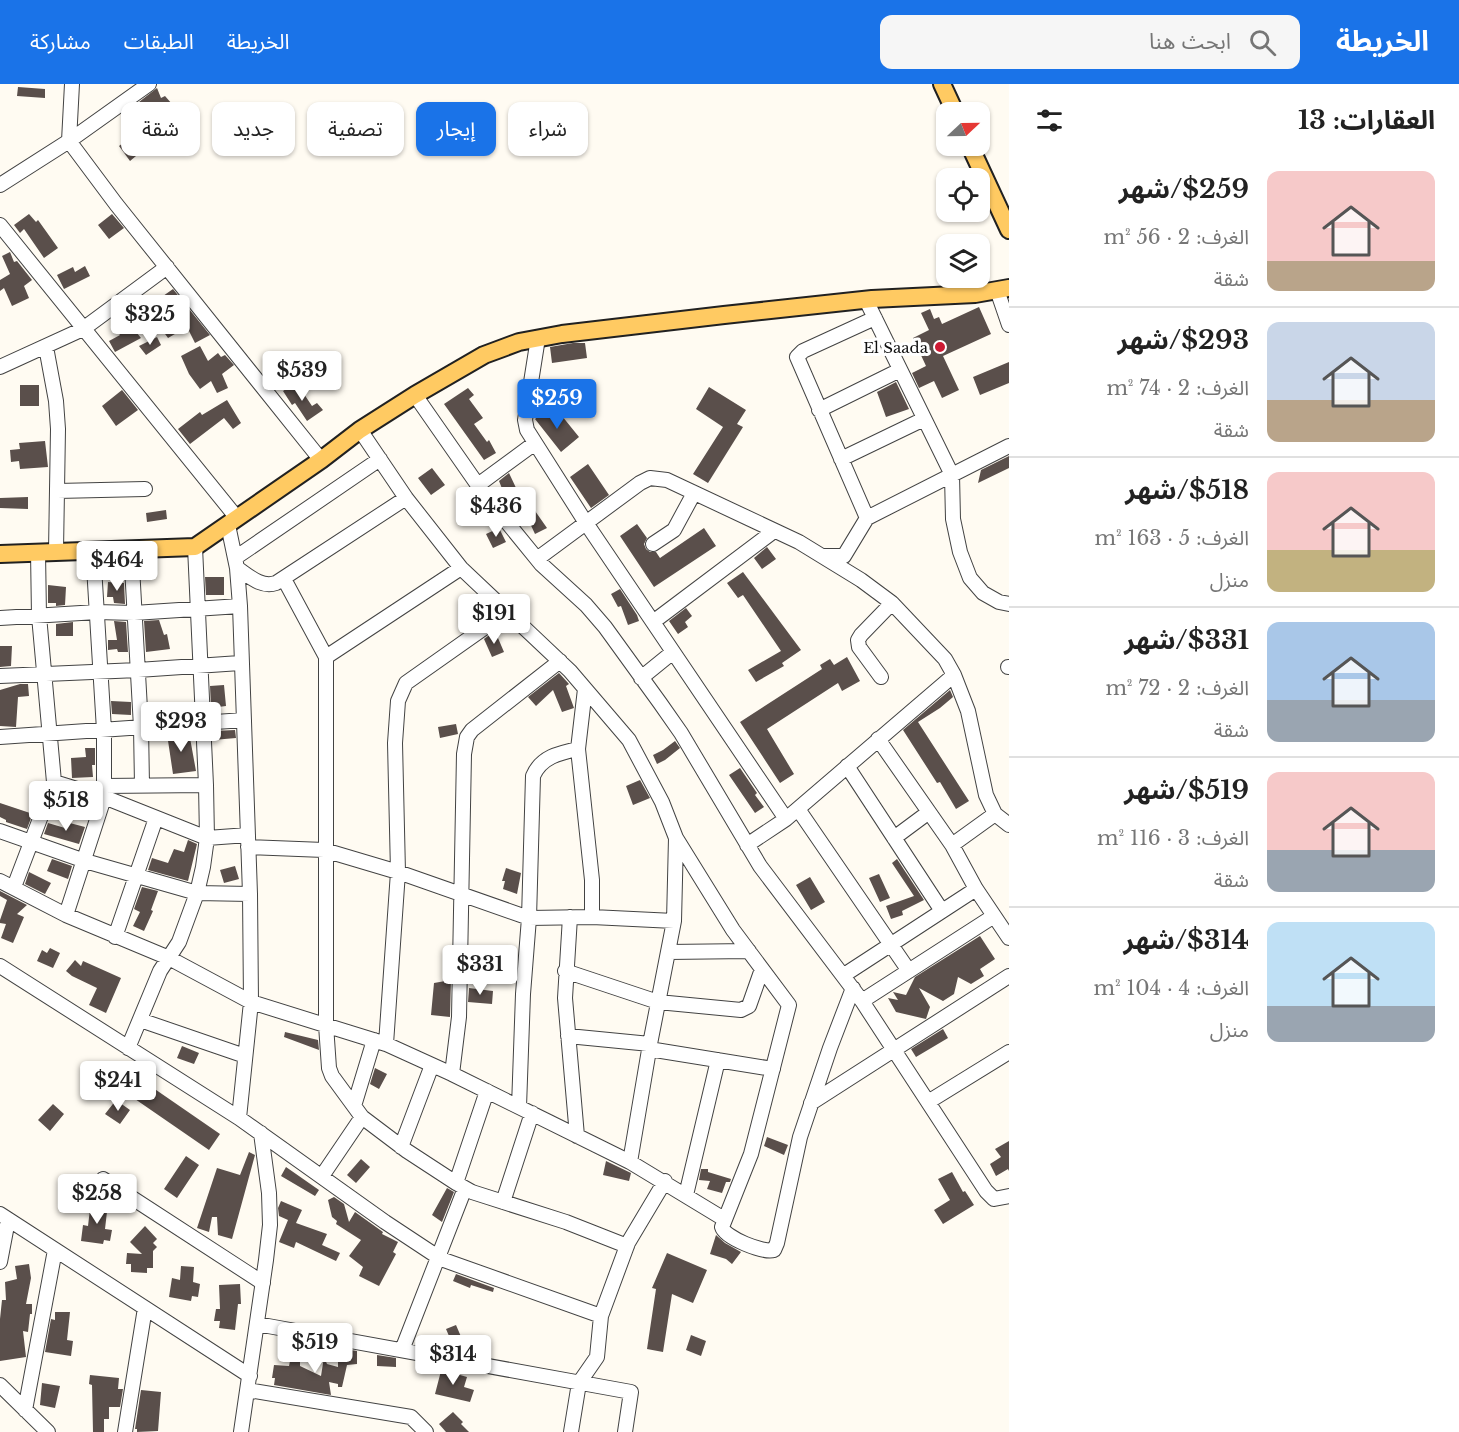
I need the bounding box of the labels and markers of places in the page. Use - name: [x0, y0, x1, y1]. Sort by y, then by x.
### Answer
- pin: $325: [114, 295, 186, 346]
- place label: El Saada: [863, 338, 929, 357]
- marker: El Saada: [933, 340, 947, 354]
- pin: $539: [266, 351, 338, 402]
- pin: $259: [521, 379, 593, 430]
- pin: $436: [460, 487, 532, 538]
- pin: $464: [81, 541, 153, 592]
- pin: $191: [458, 594, 530, 645]
- pin: $293: [145, 702, 217, 753]
- pin: $518: [30, 781, 102, 832]
- pin: $331: [444, 945, 516, 996]
- pin: $241: [82, 1061, 154, 1112]
- pin: $258: [61, 1174, 133, 1225]
- pin: $519: [279, 1323, 351, 1374]
- pin: $314: [417, 1335, 489, 1386]

